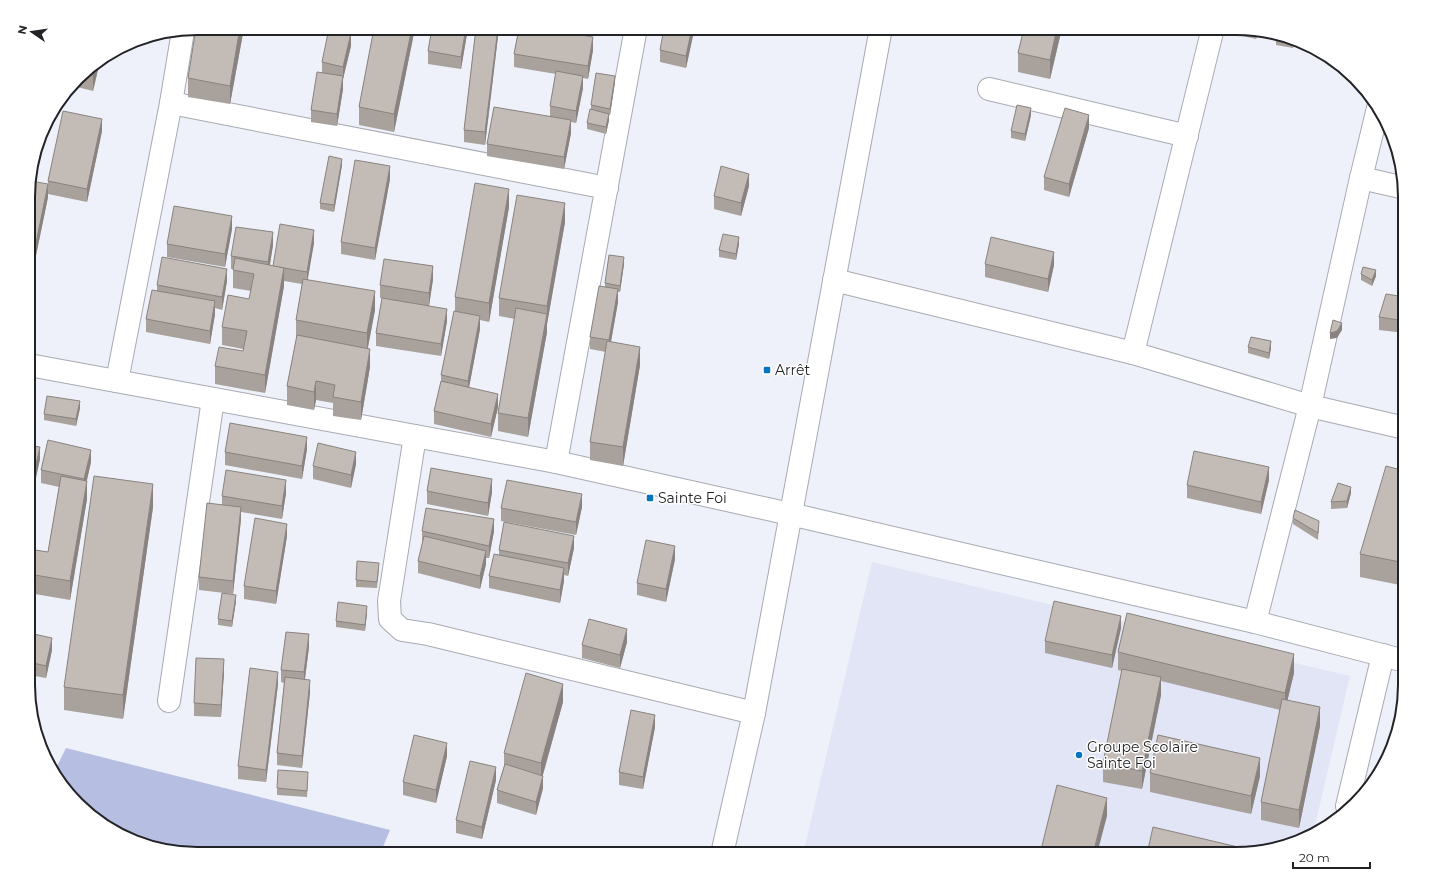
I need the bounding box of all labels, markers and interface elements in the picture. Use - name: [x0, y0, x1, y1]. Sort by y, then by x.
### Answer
- north arrow: [12, 12, 52, 52]
- text: N: [14, 24, 30, 36]
- place label: Arrêt: [775, 361, 810, 379]
- marker: Arrêt: [762, 365, 772, 375]
- place label: Sainte Foi: [658, 489, 727, 507]
- marker: Sainte Foi: [645, 493, 655, 503]
- place label: Groupe Scolaire Sainte Foi: [1087, 738, 1198, 772]
- marker: Groupe Scolaire Sainte Foi: [1074, 750, 1084, 760]
- scale bar: [1293, 844, 1370, 870]
- text: 20 m: [1299, 850, 1330, 865]

